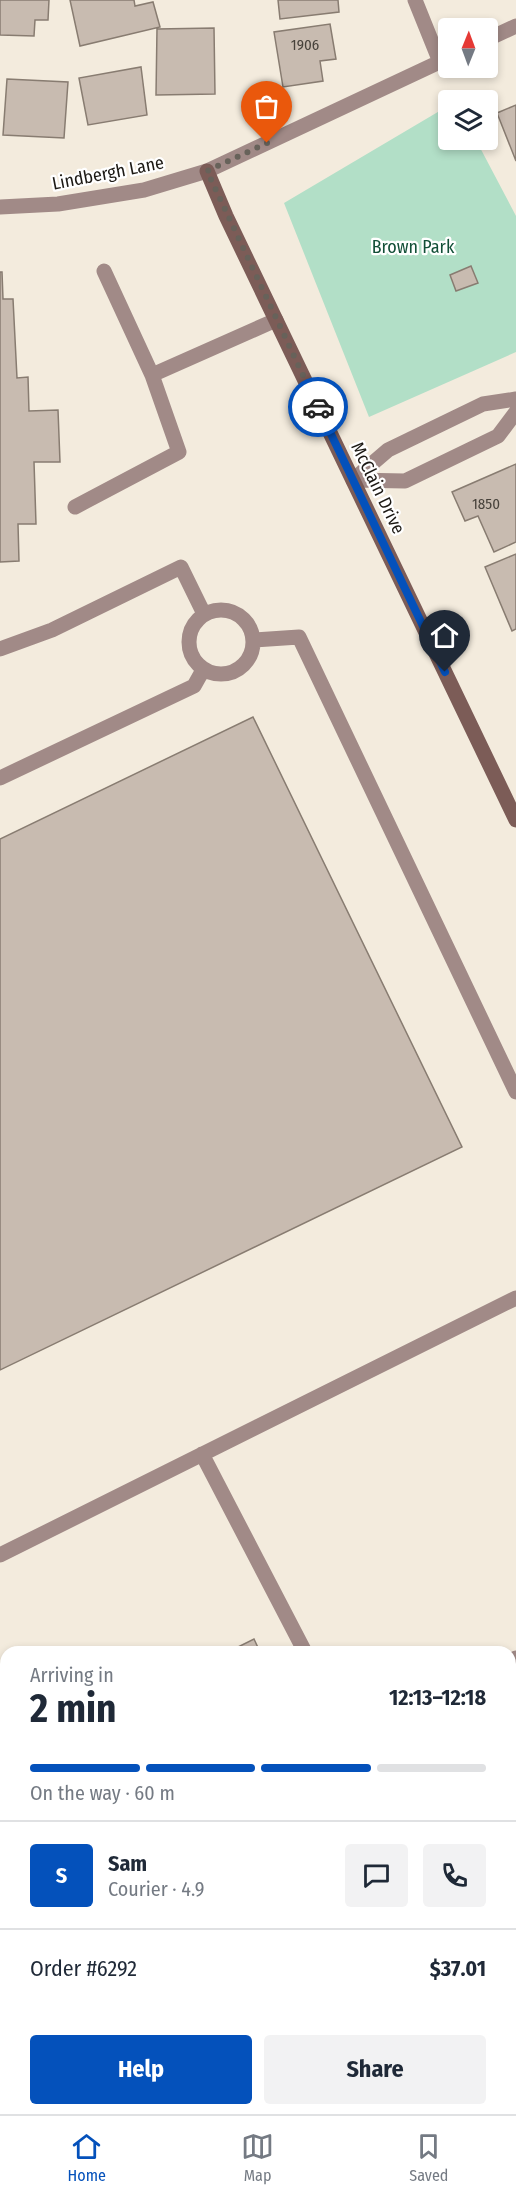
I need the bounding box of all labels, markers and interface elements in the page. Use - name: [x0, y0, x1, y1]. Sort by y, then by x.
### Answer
- north arrow: [438, 18, 498, 78]
- map controls: [438, 18, 498, 150]
- house number: 1906: [291, 36, 319, 54]
- pin: [241, 81, 292, 143]
- icon: bag: [250, 90, 283, 123]
- button: layers: [438, 90, 498, 150]
- street label: Lindbergh Lane: [50, 151, 166, 195]
- park label: Brown Park: [372, 236, 455, 258]
- courier: [288, 377, 348, 437]
- icon: car: [302, 391, 335, 424]
- street label: McClain Drive: [346, 439, 410, 538]
- house number: 1850: [472, 495, 500, 513]
- pin: [419, 610, 470, 672]
- icon: home: [428, 619, 461, 652]
- text: Arriving in: [30, 1663, 114, 1687]
- text: 12:13–12:18: [389, 1684, 486, 1711]
- text: 2 min: [30, 1686, 116, 1732]
- text: On the way · 60 m: [30, 1781, 175, 1805]
- button: chat: [345, 1844, 408, 1907]
- button: phone: [423, 1844, 486, 1907]
- text: Sam: [108, 1850, 147, 1877]
- text: S: [56, 1862, 67, 1889]
- text: Courier · 4.9: [108, 1877, 204, 1901]
- text: Order #6292: [30, 1955, 137, 1982]
- text: $37.01: [430, 1955, 486, 1982]
- button: Help: [30, 2035, 252, 2104]
- button: Share: [264, 2035, 486, 2104]
- tab: Home: [68, 2130, 106, 2185]
- tab: Map: [241, 2130, 274, 2185]
- tab: Saved: [409, 2130, 448, 2185]

